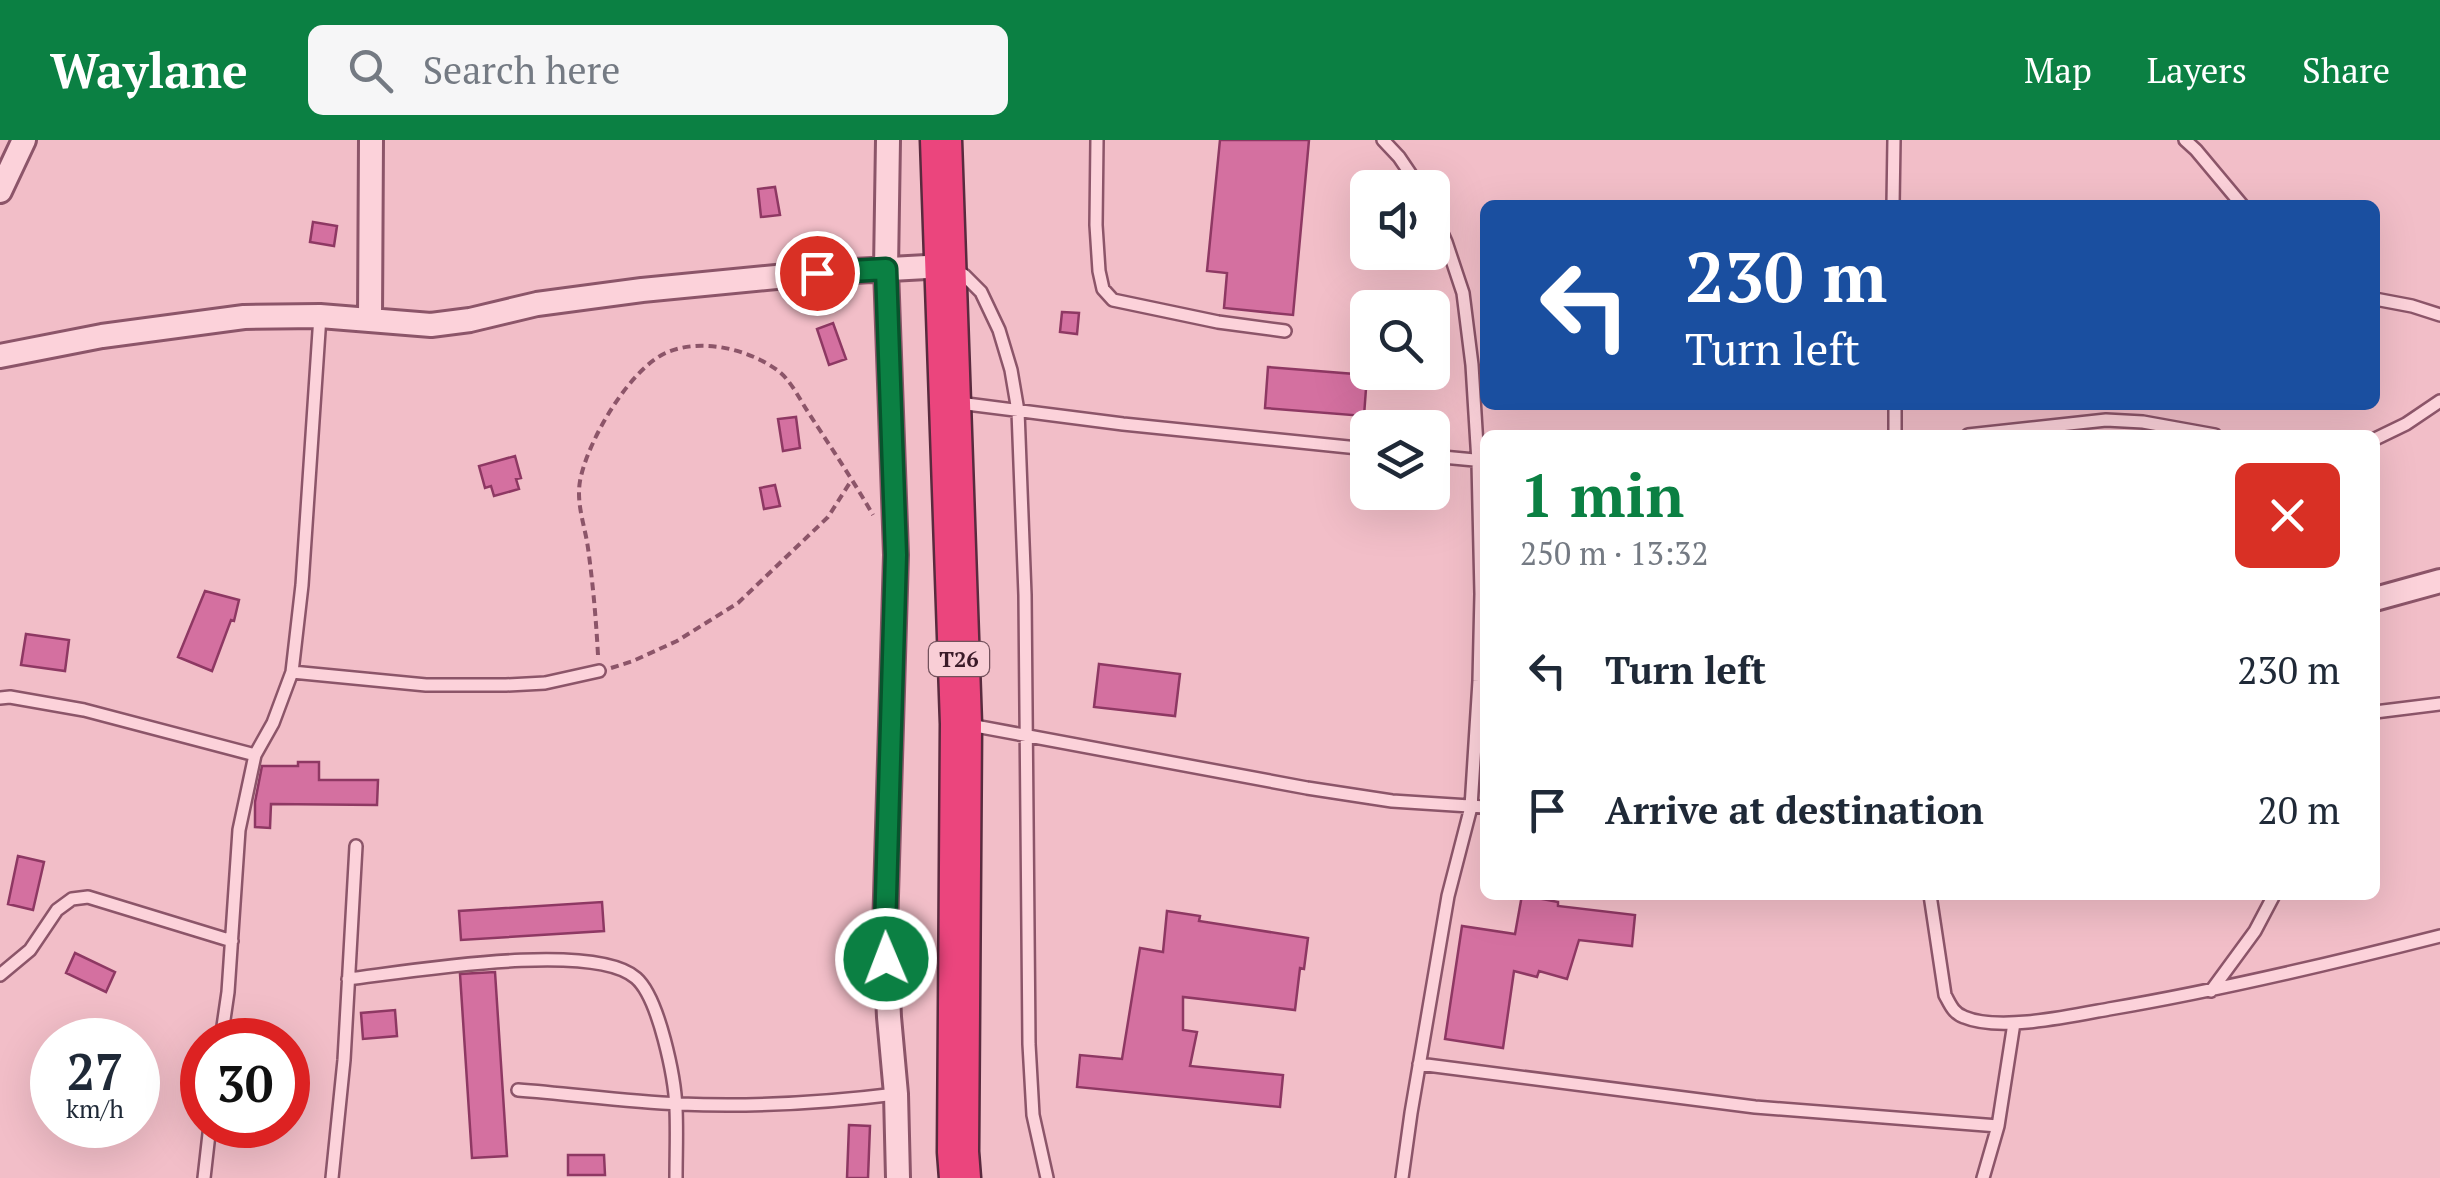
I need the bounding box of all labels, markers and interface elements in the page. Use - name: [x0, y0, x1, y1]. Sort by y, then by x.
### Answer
- search box: [308, 25, 1008, 115]
- text: Waylane: [50, 38, 248, 102]
- icon: search: [343, 43, 398, 98]
- text: Search here: [423, 45, 620, 95]
- text: Map: [2024, 47, 2092, 93]
- text: Layers: [2147, 47, 2247, 93]
- text: Share: [2302, 47, 2390, 93]
- map controls: [1350, 170, 1450, 510]
- button: sound: [1350, 170, 1450, 270]
- text: 230 m: [1685, 229, 1887, 322]
- pin: [775, 231, 860, 316]
- icon: left: [1520, 240, 1650, 370]
- icon: arrive: [790, 246, 845, 301]
- button: search: [1350, 290, 1450, 390]
- text: Turn left: [1685, 318, 1860, 378]
- button: layers: [1350, 410, 1450, 510]
- text: 1 min: [1520, 455, 1684, 534]
- button: close: [2235, 463, 2340, 568]
- text: 250 m · 13:32: [1520, 532, 1708, 574]
- road number: T26: [929, 642, 989, 676]
- icon: left: [1520, 643, 1575, 698]
- text: Turn left: [1605, 645, 1766, 695]
- text: 230 m: [2237, 645, 2340, 695]
- icon: arrive: [1520, 783, 1575, 838]
- text: Arrive at destination: [1605, 785, 1984, 835]
- text: 20 m: [2257, 785, 2340, 835]
- position arrow: [834, 907, 938, 1011]
- speed limit sign: 30: [180, 1018, 310, 1148]
- text: 27: [67, 1038, 123, 1104]
- text: km/h: [66, 1092, 124, 1125]

